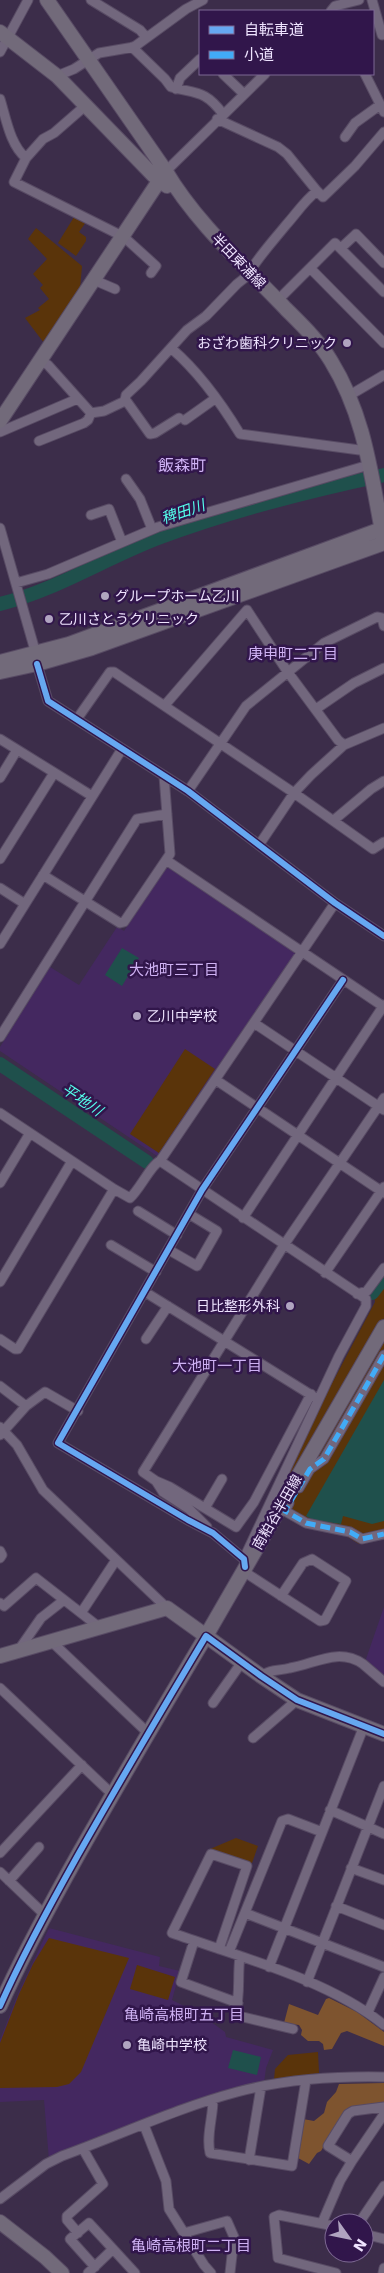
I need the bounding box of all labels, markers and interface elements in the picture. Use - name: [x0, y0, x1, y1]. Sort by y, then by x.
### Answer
- legend: [199, 10, 374, 75]
- text: 自転車道: [244, 21, 304, 39]
- text: 小道: [244, 46, 274, 64]
- street label: 半田東浦線: [209, 230, 269, 292]
- place label: おざわ歯科クリニック: [197, 335, 337, 351]
- marker: おざわ歯科クリニック: [341, 337, 353, 349]
- district label: 飯森町: [158, 456, 206, 475]
- water label: 稗田川: [159, 496, 209, 528]
- place label: グループホーム乙川: [115, 588, 240, 604]
- marker: グループホーム乙川: [99, 590, 111, 602]
- place label: 乙川さとうクリニック: [59, 611, 199, 627]
- marker: 乙川さとうクリニック: [43, 613, 55, 625]
- district label: 庚申町二丁目: [248, 645, 338, 663]
- district label: 大池町三丁目: [129, 961, 219, 979]
- place label: 乙川中学校: [147, 1008, 217, 1024]
- marker: 乙川中学校: [131, 1010, 143, 1022]
- water label: 平地川: [58, 1080, 107, 1121]
- place label: 日比整形外科: [196, 1298, 280, 1314]
- marker: 日比整形外科: [284, 1300, 296, 1312]
- district label: 大池町一丁目: [172, 1357, 262, 1375]
- street label: 南粕谷半田線: [249, 1472, 305, 1552]
- district label: 亀崎高根町五丁目: [124, 2006, 244, 2024]
- place label: 亀崎中学校: [137, 2037, 207, 2053]
- marker: 亀崎中学校: [121, 2039, 133, 2051]
- north arrow: [324, 2213, 374, 2263]
- text: N: [350, 2236, 370, 2254]
- district label: 亀崎高根町二丁目: [131, 2237, 251, 2255]

